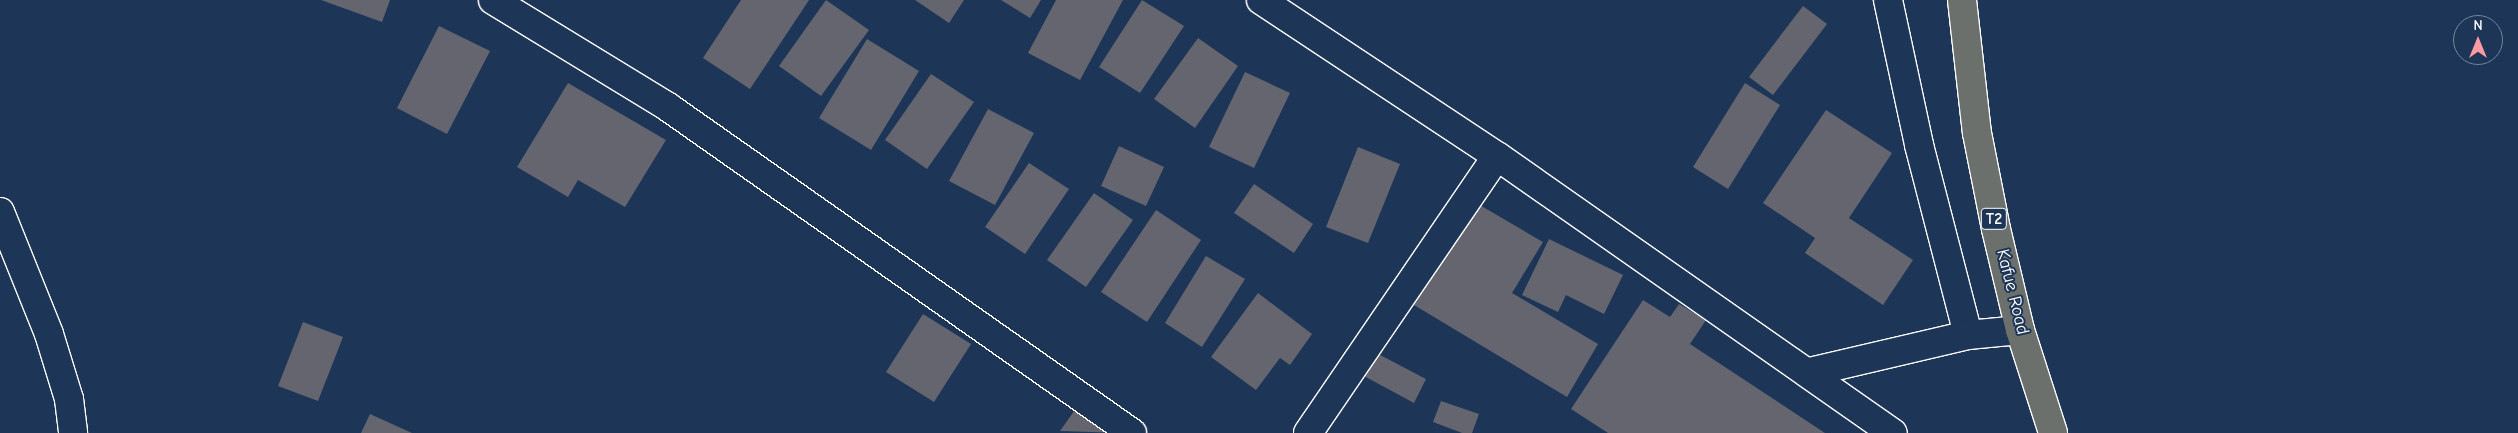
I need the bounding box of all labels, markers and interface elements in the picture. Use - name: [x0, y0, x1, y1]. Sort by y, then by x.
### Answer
- north arrow: [2453, 15, 2503, 65]
- text: N: [2473, 17, 2483, 34]
- road number: T2: [1980, 205, 2008, 232]
- street label: Kafue Road: [1991, 247, 2033, 337]

